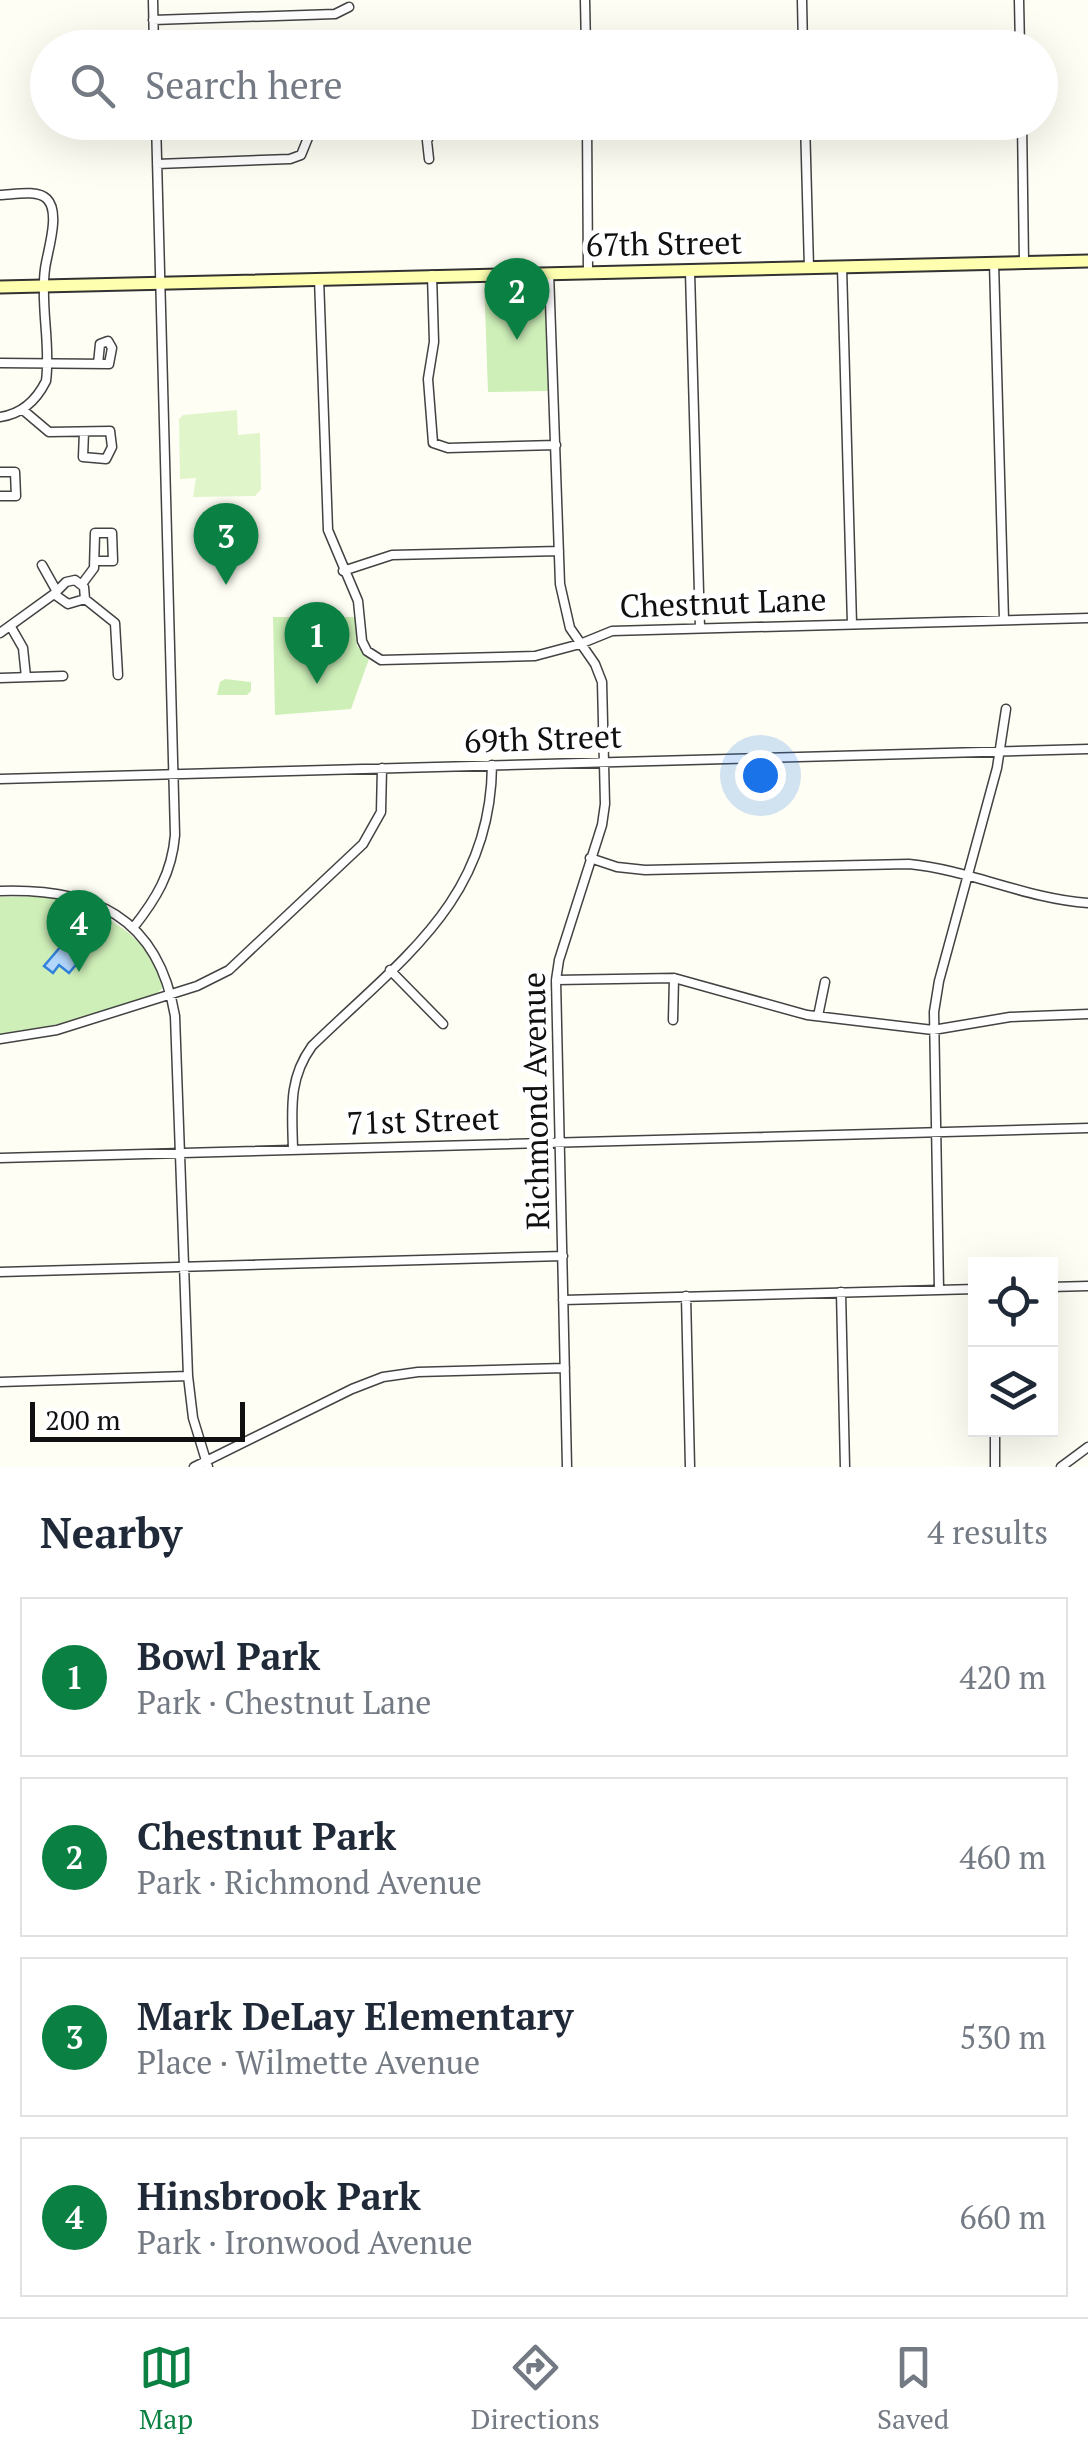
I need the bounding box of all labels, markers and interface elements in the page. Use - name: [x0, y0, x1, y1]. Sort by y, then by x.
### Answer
- search box: [30, 30, 1058, 140]
- icon: search: [65, 58, 120, 113]
- text: Search here: [145, 60, 343, 110]
- street label: 67th Street: [585, 221, 743, 265]
- pin: 2: [484, 258, 550, 340]
- pin: 3: [194, 502, 258, 585]
- street label: Chestnut Lane: [619, 577, 827, 627]
- pin: 1: [284, 602, 350, 684]
- street label: 69th Street: [463, 714, 623, 762]
- your location: [735, 750, 786, 801]
- pin: 4: [46, 890, 112, 972]
- street label: Richmond Avenue: [512, 972, 558, 1230]
- street label: 71st Street: [346, 1096, 500, 1144]
- map controls: [968, 1257, 1058, 1437]
- button: locate: [968, 1257, 1058, 1347]
- button: layers: [968, 1347, 1058, 1437]
- scale bar: [30, 1397, 245, 1442]
- text: 200 m: [45, 1401, 121, 1438]
- text: Nearby: [40, 1504, 182, 1560]
- text: 4 results: [927, 1511, 1048, 1553]
- text: Bowl Park: [137, 1631, 320, 1681]
- text: 1: [65, 1656, 84, 1698]
- text: 420 m: [959, 1656, 1046, 1698]
- text: Park · Chestnut Lane: [137, 1681, 431, 1723]
- text: Chestnut Park: [137, 1811, 396, 1861]
- text: 2: [65, 1836, 84, 1878]
- text: 460 m: [959, 1836, 1046, 1878]
- text: Park · Richmond Avenue: [137, 1861, 482, 1903]
- text: Mark DeLay Elementary: [137, 1991, 573, 2041]
- text: 3: [65, 2016, 84, 2058]
- text: 530 m: [959, 2016, 1046, 2058]
- text: Place · Wilmette Avenue: [137, 2041, 480, 2083]
- text: Hinsbrook Park: [137, 2171, 421, 2221]
- text: 4: [65, 2196, 84, 2238]
- text: 660 m: [959, 2196, 1046, 2238]
- text: Park · Ironwood Avenue: [137, 2221, 473, 2263]
- tab: Map: [139, 2340, 194, 2437]
- tab: Directions: [471, 2340, 600, 2437]
- tab: Saved: [877, 2340, 949, 2437]

